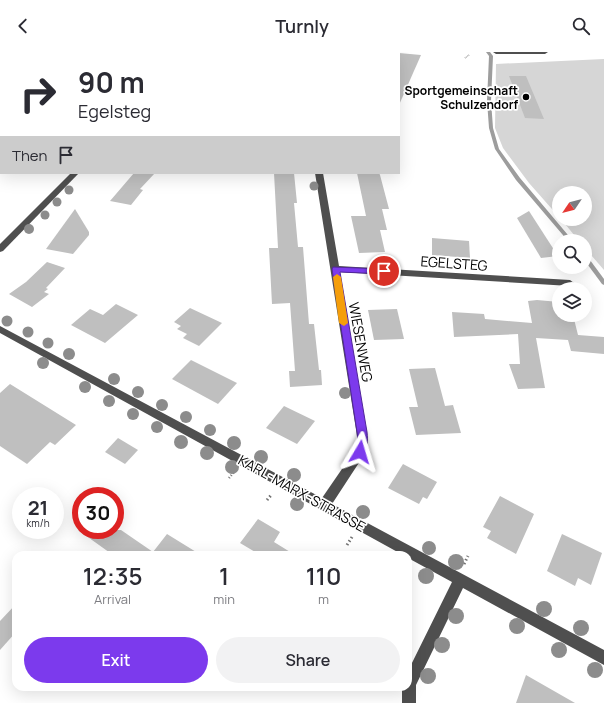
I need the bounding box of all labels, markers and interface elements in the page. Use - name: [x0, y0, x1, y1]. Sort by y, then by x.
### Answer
- text: Turnly: [275, 14, 329, 38]
- icon: back: [12, 15, 34, 37]
- icon: search: [570, 15, 592, 37]
- text: 90 m: [78, 63, 145, 101]
- icon: right: [12, 68, 64, 120]
- place label: Sportgemeinschaft Schulzendorf: [405, 82, 518, 113]
- marker: Sportgemeinschaft Schulzendorf: [521, 92, 531, 102]
- text: Egelsteg: [78, 99, 151, 123]
- icon: arrive: [55, 144, 77, 166]
- text: Then: [12, 145, 47, 166]
- north arrow: [552, 186, 592, 226]
- map controls: [552, 186, 592, 322]
- button: search: [552, 234, 592, 274]
- street label: EGELSTEG: [420, 251, 488, 275]
- pin: [367, 254, 401, 288]
- icon: arrive: [373, 260, 395, 282]
- button: layers: [552, 282, 592, 322]
- street label: WIESENWEG: [345, 301, 377, 384]
- position arrow: [339, 431, 381, 473]
- street label: KARL-MARX-STRASSE: [235, 450, 369, 536]
- speed limit sign: 30: [72, 487, 124, 539]
- text: 21: [28, 494, 48, 521]
- text: km/h: [26, 516, 50, 530]
- text: 12:35: [83, 559, 143, 592]
- text: 1: [219, 559, 229, 592]
- text: 110: [306, 559, 341, 592]
- text: Arrival: [94, 590, 131, 608]
- text: min: [213, 590, 235, 608]
- text: m: [318, 590, 329, 608]
- button: Exit: [24, 637, 208, 683]
- button: Share: [216, 637, 400, 683]

